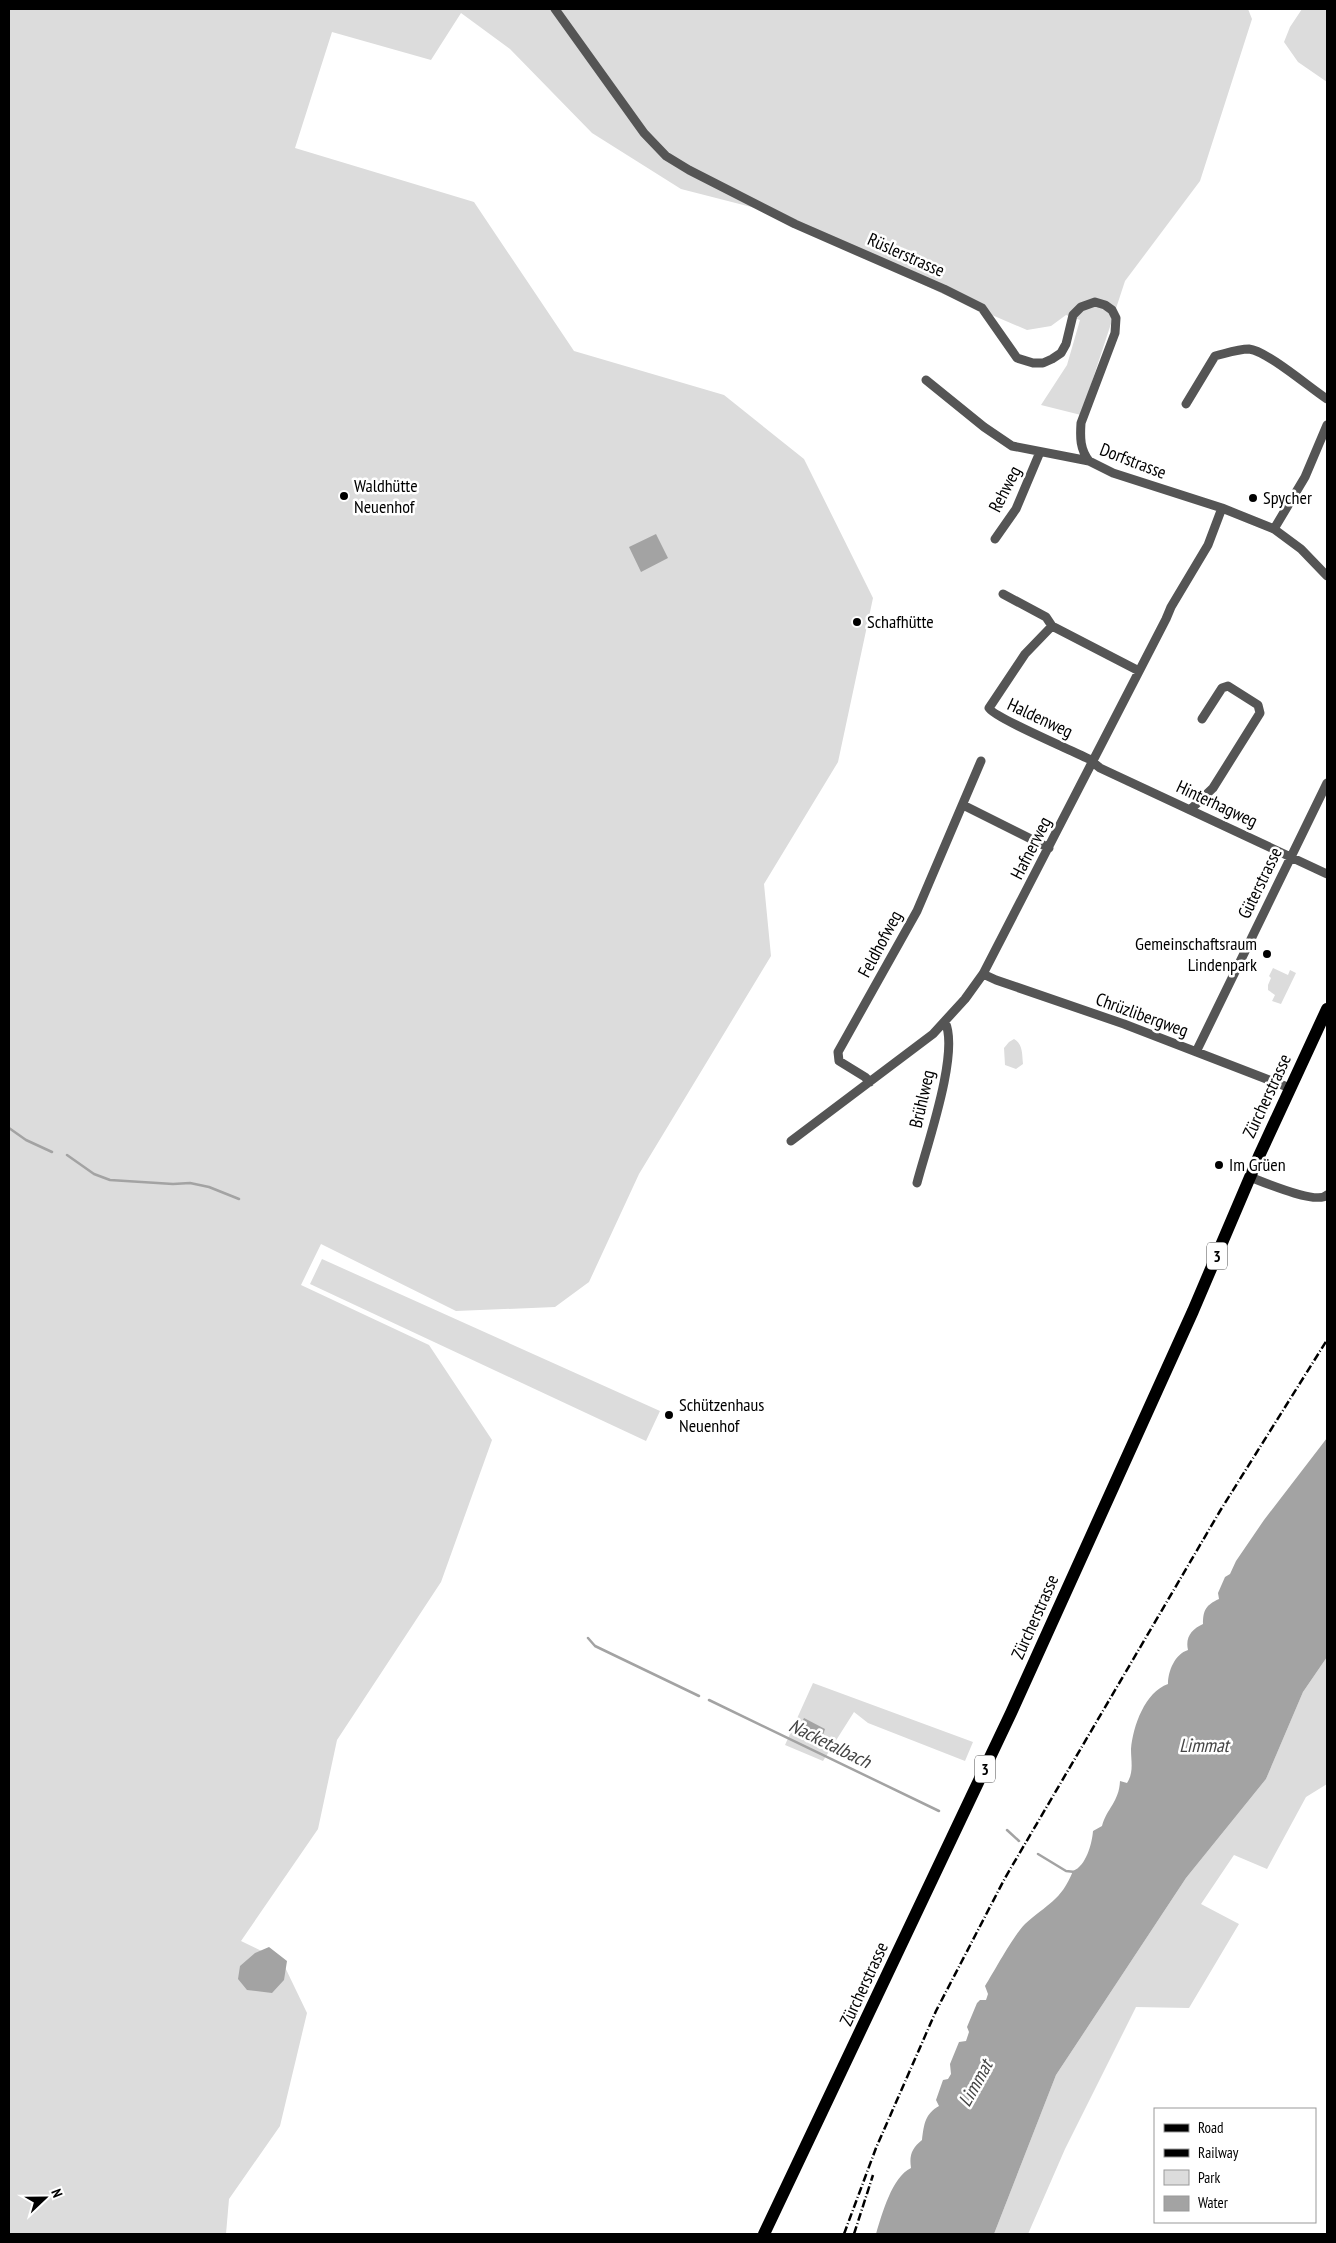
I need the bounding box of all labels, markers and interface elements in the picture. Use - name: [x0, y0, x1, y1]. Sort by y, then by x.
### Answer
- street label: Rüslerstrasse: [864, 227, 948, 282]
- street label: Dorfstrasse: [1097, 437, 1170, 484]
- street label: Rehweg: [983, 462, 1026, 516]
- place label: Waldhütte Neuenhof: [354, 474, 418, 518]
- place label: Spycher: [1263, 486, 1312, 509]
- marker: Waldhütte Neuenhof: [338, 490, 350, 502]
- marker: Spycher: [1247, 492, 1259, 504]
- place label: Schafhütte: [867, 610, 934, 633]
- marker: Schafhütte: [851, 616, 863, 628]
- street label: Haldenweg: [1004, 692, 1077, 743]
- street label: Hinterhagweg: [1173, 775, 1262, 832]
- street label: Hafnerweg: [1005, 813, 1056, 883]
- street label: Güterstrasse: [1232, 843, 1287, 922]
- street label: Feldhofweg: [852, 906, 907, 981]
- place label: Gemeinschaftsraum Lindenpark: [1135, 932, 1257, 976]
- marker: Gemeinschaftsraum Lindenpark: [1261, 948, 1273, 960]
- street label: Chrüzlibergweg: [1093, 987, 1192, 1042]
- street label: Zürcherstrasse: [1237, 1050, 1296, 1141]
- street label: Brühlweg: [904, 1068, 939, 1130]
- place label: Im Grüen: [1229, 1153, 1286, 1176]
- marker: Im Grüen: [1213, 1159, 1225, 1171]
- road number: 3: [1207, 1242, 1227, 1270]
- place label: Schützenhaus Neuenhof: [679, 1393, 764, 1437]
- marker: Schützenhaus Neuenhof: [663, 1409, 675, 1421]
- street label: Zürcherstrasse: [1006, 1571, 1063, 1663]
- water label: Nacketalbach: [785, 1713, 876, 1774]
- water label: Limmat: [1179, 1733, 1232, 1757]
- road number: 3: [975, 1756, 995, 1782]
- street label: Zürcherstrasse: [834, 1938, 893, 2029]
- water label: Limmat: [952, 2053, 999, 2110]
- legend: [1154, 2108, 1316, 2223]
- text: Road: [1198, 2118, 1224, 2137]
- text: Railway: [1198, 2143, 1239, 2162]
- text: Park: [1198, 2168, 1220, 2187]
- north arrow: [20, 2173, 70, 2223]
- text: N: [47, 2186, 67, 2200]
- text: Water: [1198, 2193, 1229, 2212]

